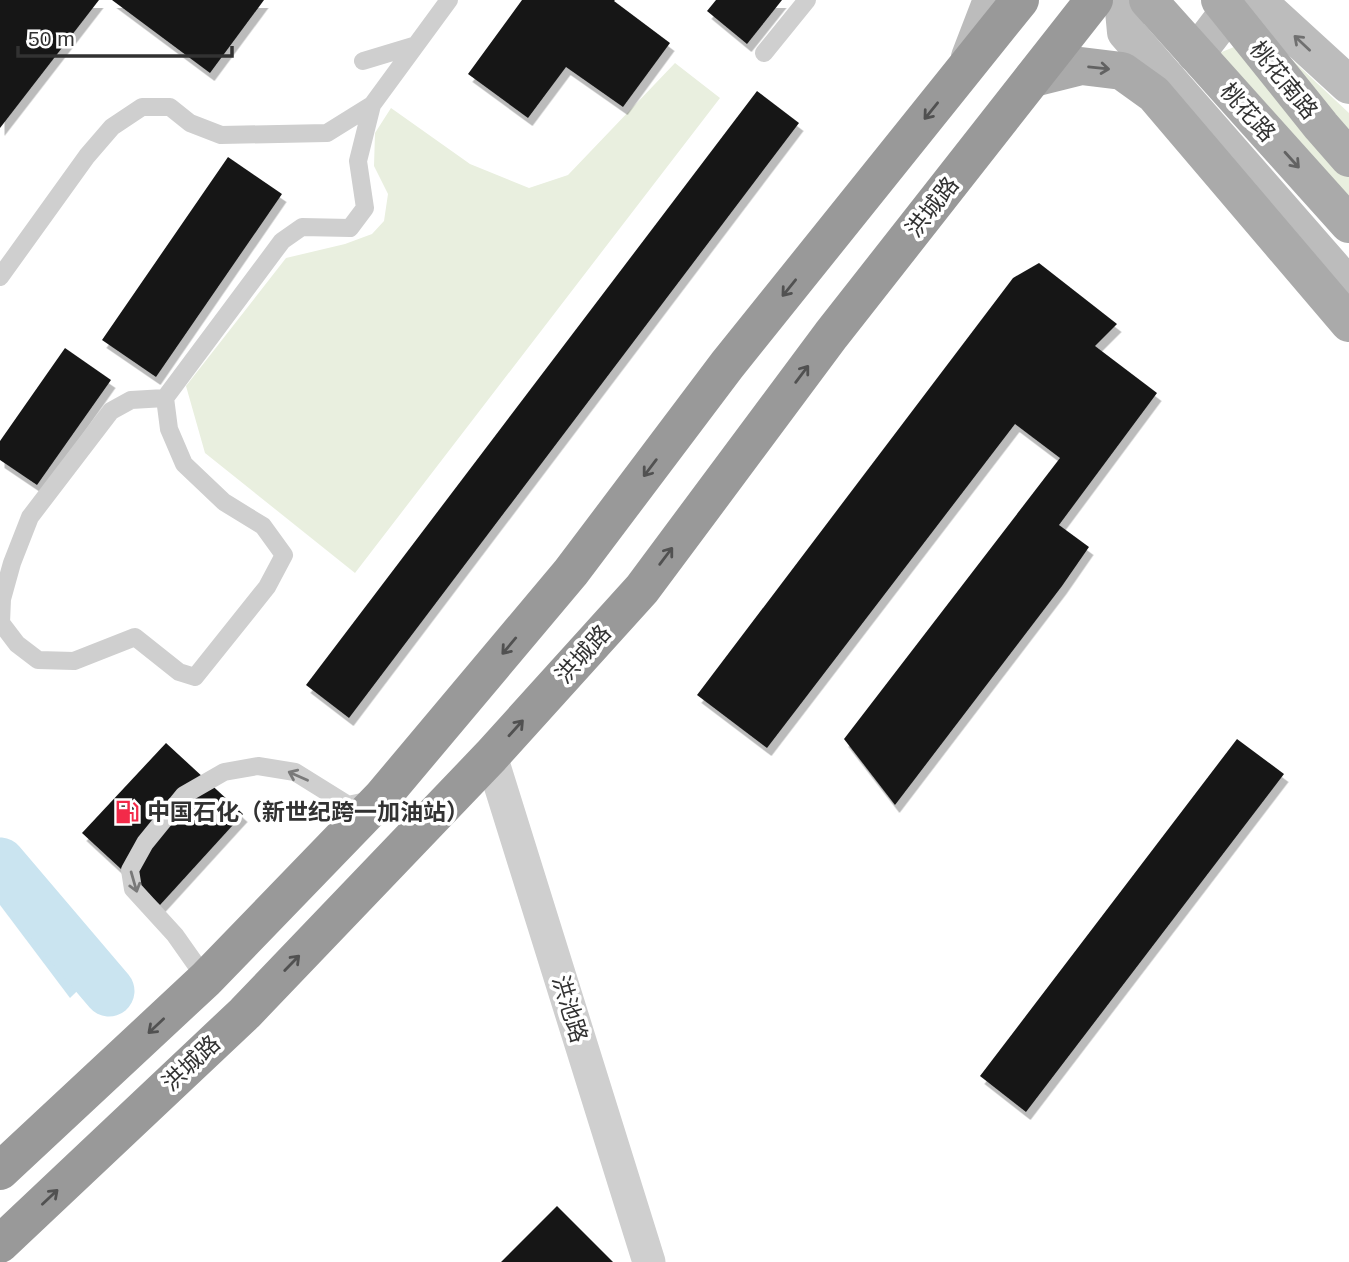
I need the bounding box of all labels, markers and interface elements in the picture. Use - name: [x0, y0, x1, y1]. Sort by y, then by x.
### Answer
- scale bar: [18, 14, 231, 58]
- text: 50 m: [28, 27, 75, 50]
- one-way arrow: [1294, 34, 1311, 51]
- street label: 桃花南路: [1245, 36, 1323, 124]
- one-way arrow: [1087, 62, 1110, 75]
- street label: 桃花路: [1215, 78, 1281, 146]
- one-way arrow: [924, 101, 939, 119]
- one-way arrow: [1283, 151, 1300, 168]
- street label: 洪城路: [901, 172, 963, 242]
- one-way arrow: [781, 278, 797, 296]
- one-way arrow: [795, 365, 809, 384]
- one-way arrow: [642, 458, 657, 476]
- one-way arrow: [658, 547, 673, 566]
- street label: 洪城路: [550, 620, 616, 688]
- one-way arrow: [501, 637, 516, 655]
- one-way arrow: [508, 720, 525, 737]
- one-way arrow: [287, 769, 309, 782]
- fuel station icon: 中国石化（新世纪跨一加油站）: [113, 798, 141, 826]
- place label: 中国石化（新世纪跨一加油站）: [147, 799, 469, 825]
- one-way arrow: [128, 871, 141, 893]
- one-way arrow: [284, 955, 301, 972]
- street label: 洪池路: [547, 972, 593, 1046]
- one-way arrow: [148, 1017, 165, 1034]
- street label: 洪城路: [157, 1030, 225, 1096]
- one-way arrow: [41, 1189, 58, 1206]

